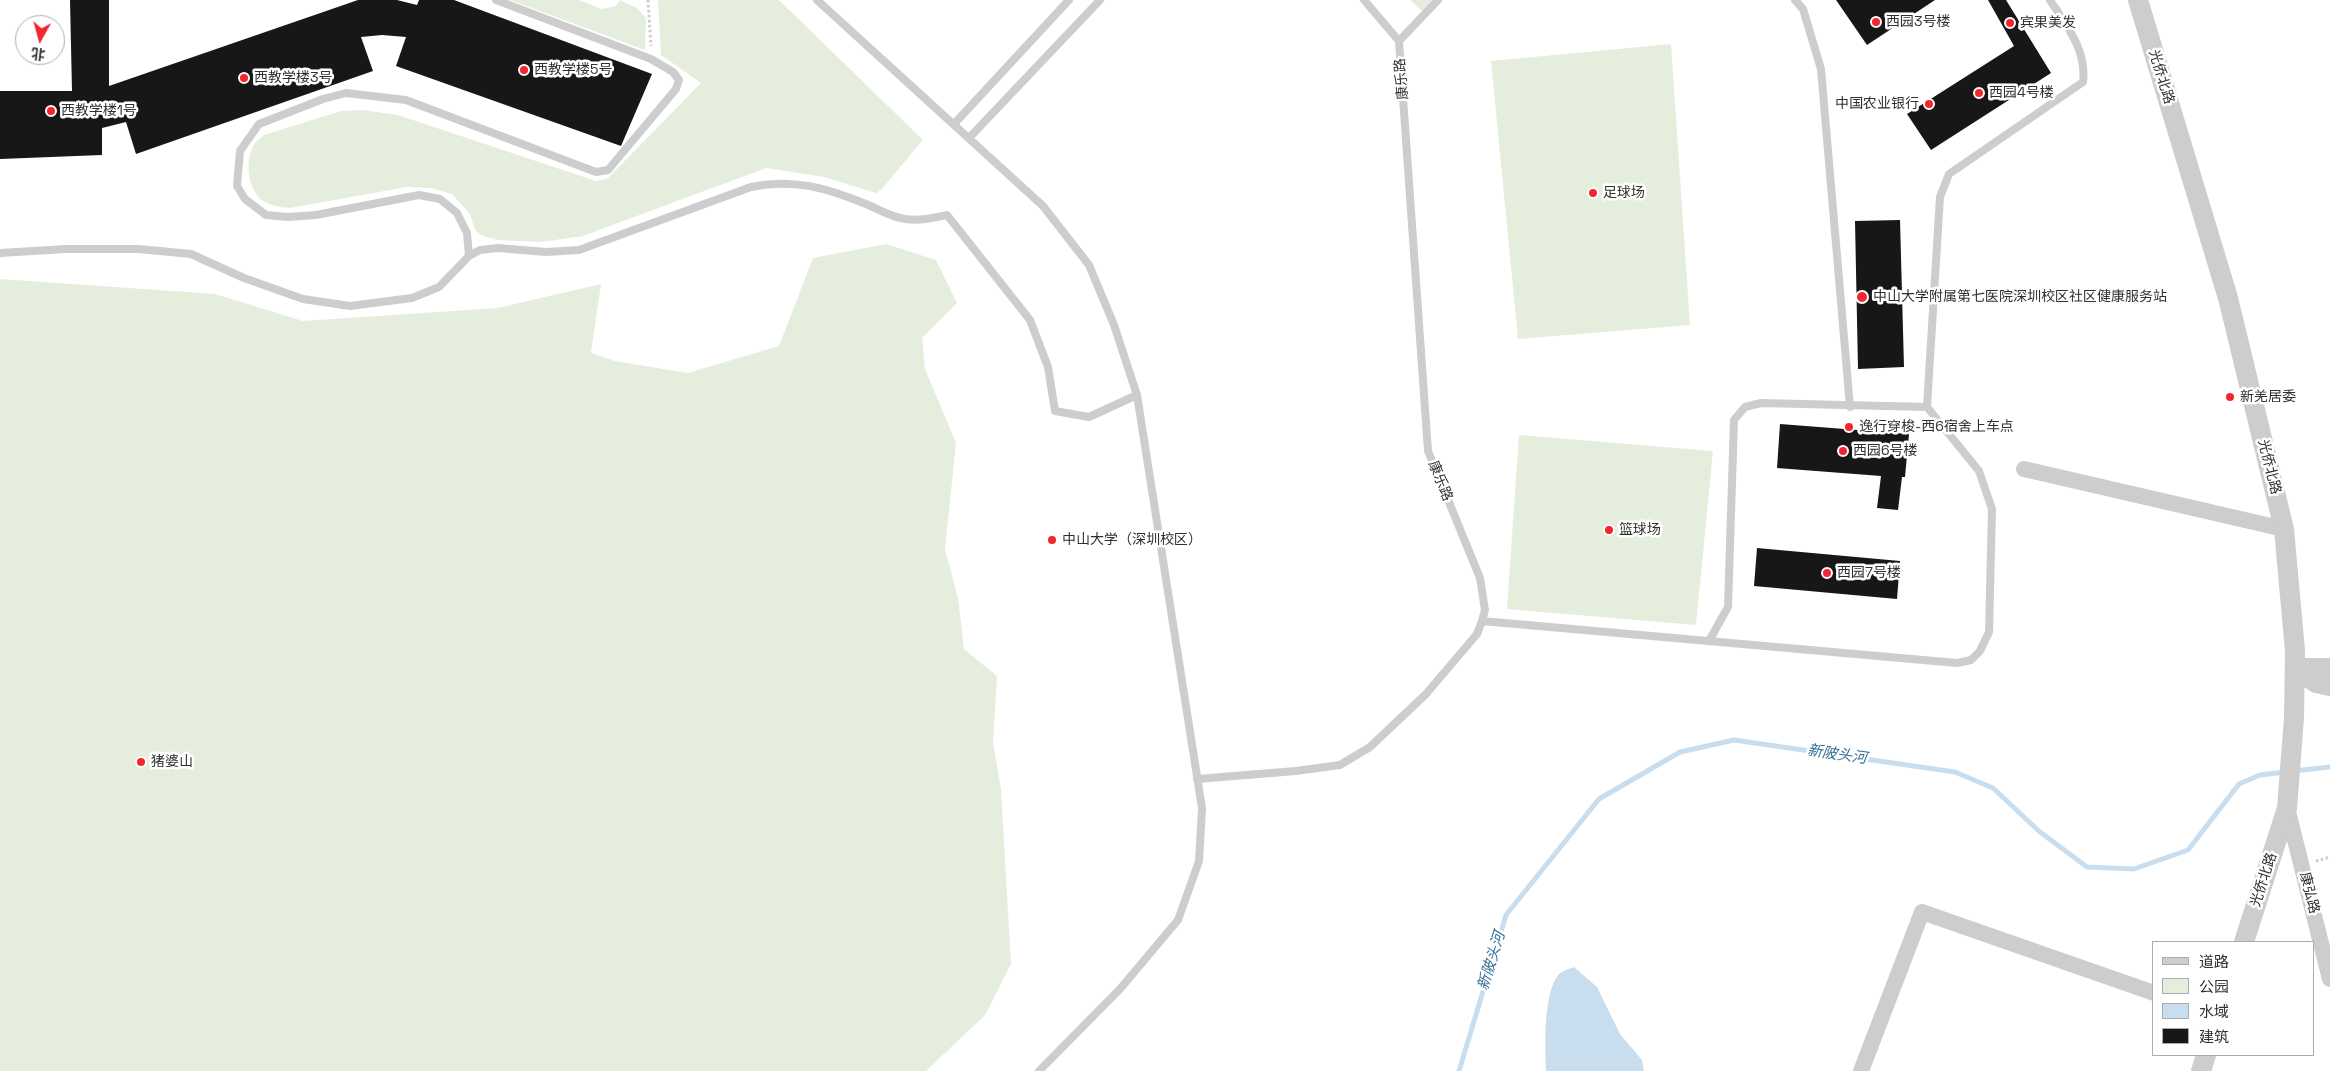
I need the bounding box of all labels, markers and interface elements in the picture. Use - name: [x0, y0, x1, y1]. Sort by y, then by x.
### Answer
- place label: 西园3号楼: [1886, 14, 1950, 30]
- north arrow: [15, 15, 65, 65]
- place label: 宾果美发: [2020, 15, 2076, 31]
- marker: 西园3号楼: [1870, 16, 1882, 28]
- marker: 宾果美发: [2004, 17, 2016, 29]
- text: 北: [30, 44, 46, 64]
- street label: 光侨北路: [2145, 48, 2177, 106]
- street label: 康乐路: [1392, 57, 1412, 101]
- place label: 西教学楼5号: [534, 62, 612, 78]
- marker: 西教学楼5号: [518, 64, 530, 76]
- place label: 西教学楼3号: [254, 70, 332, 86]
- marker: 西教学楼3号: [238, 72, 250, 84]
- place label: 西园4号楼: [1989, 85, 2054, 101]
- marker: 西园4号楼: [1973, 87, 1985, 99]
- place label: 中国农业银行: [1835, 96, 1919, 112]
- marker: 中国农业银行: [1923, 98, 1935, 110]
- place label: 西教学楼1号: [61, 103, 137, 119]
- marker: 西教学楼1号: [45, 105, 57, 117]
- place label: 足球场: [1603, 185, 1645, 201]
- marker: 足球场: [1587, 187, 1599, 199]
- place label: 中山大学附属第七医院深圳校区社区健康服务站: [1873, 289, 2167, 305]
- marker: 中山大学附属第七医院深圳校区社区健康服务站: [1855, 290, 1869, 304]
- place label: 新羌居委: [2240, 389, 2296, 405]
- marker: 新羌居委: [2224, 391, 2236, 403]
- place label: 逸行穿梭-西6宿舍上车点: [1859, 419, 2014, 435]
- marker: 逸行穿梭-西6宿舍上车点: [1843, 421, 1855, 433]
- street label: 光侨北路: [2254, 438, 2284, 496]
- place label: 西园6号楼: [1853, 443, 1918, 459]
- marker: 西园6号楼: [1837, 445, 1849, 457]
- street label: 康乐路: [1424, 458, 1456, 504]
- place label: 篮球场: [1619, 522, 1661, 538]
- marker: 篮球场: [1603, 524, 1615, 536]
- place label: 中山大学（深圳校区）: [1062, 532, 1202, 548]
- marker: 中山大学（深圳校区）: [1046, 534, 1058, 546]
- place label: 西园7号楼: [1837, 565, 1901, 581]
- marker: 西园7号楼: [1821, 567, 1833, 579]
- water label: 新陂头河: [1806, 742, 1868, 768]
- place label: 猪婆山: [151, 754, 193, 770]
- marker: 猪婆山: [135, 756, 147, 768]
- street label: 光侨北路: [2247, 851, 2281, 909]
- street label: 康弘路: [2296, 871, 2322, 915]
- water label: 新陂头河: [1475, 930, 1509, 992]
- legend: [2152, 941, 2315, 1056]
- text: 道路: [2199, 952, 2229, 971]
- text: 公园: [2199, 977, 2229, 996]
- text: 水域: [2199, 1002, 2229, 1021]
- text: 建筑: [2199, 1027, 2229, 1046]

